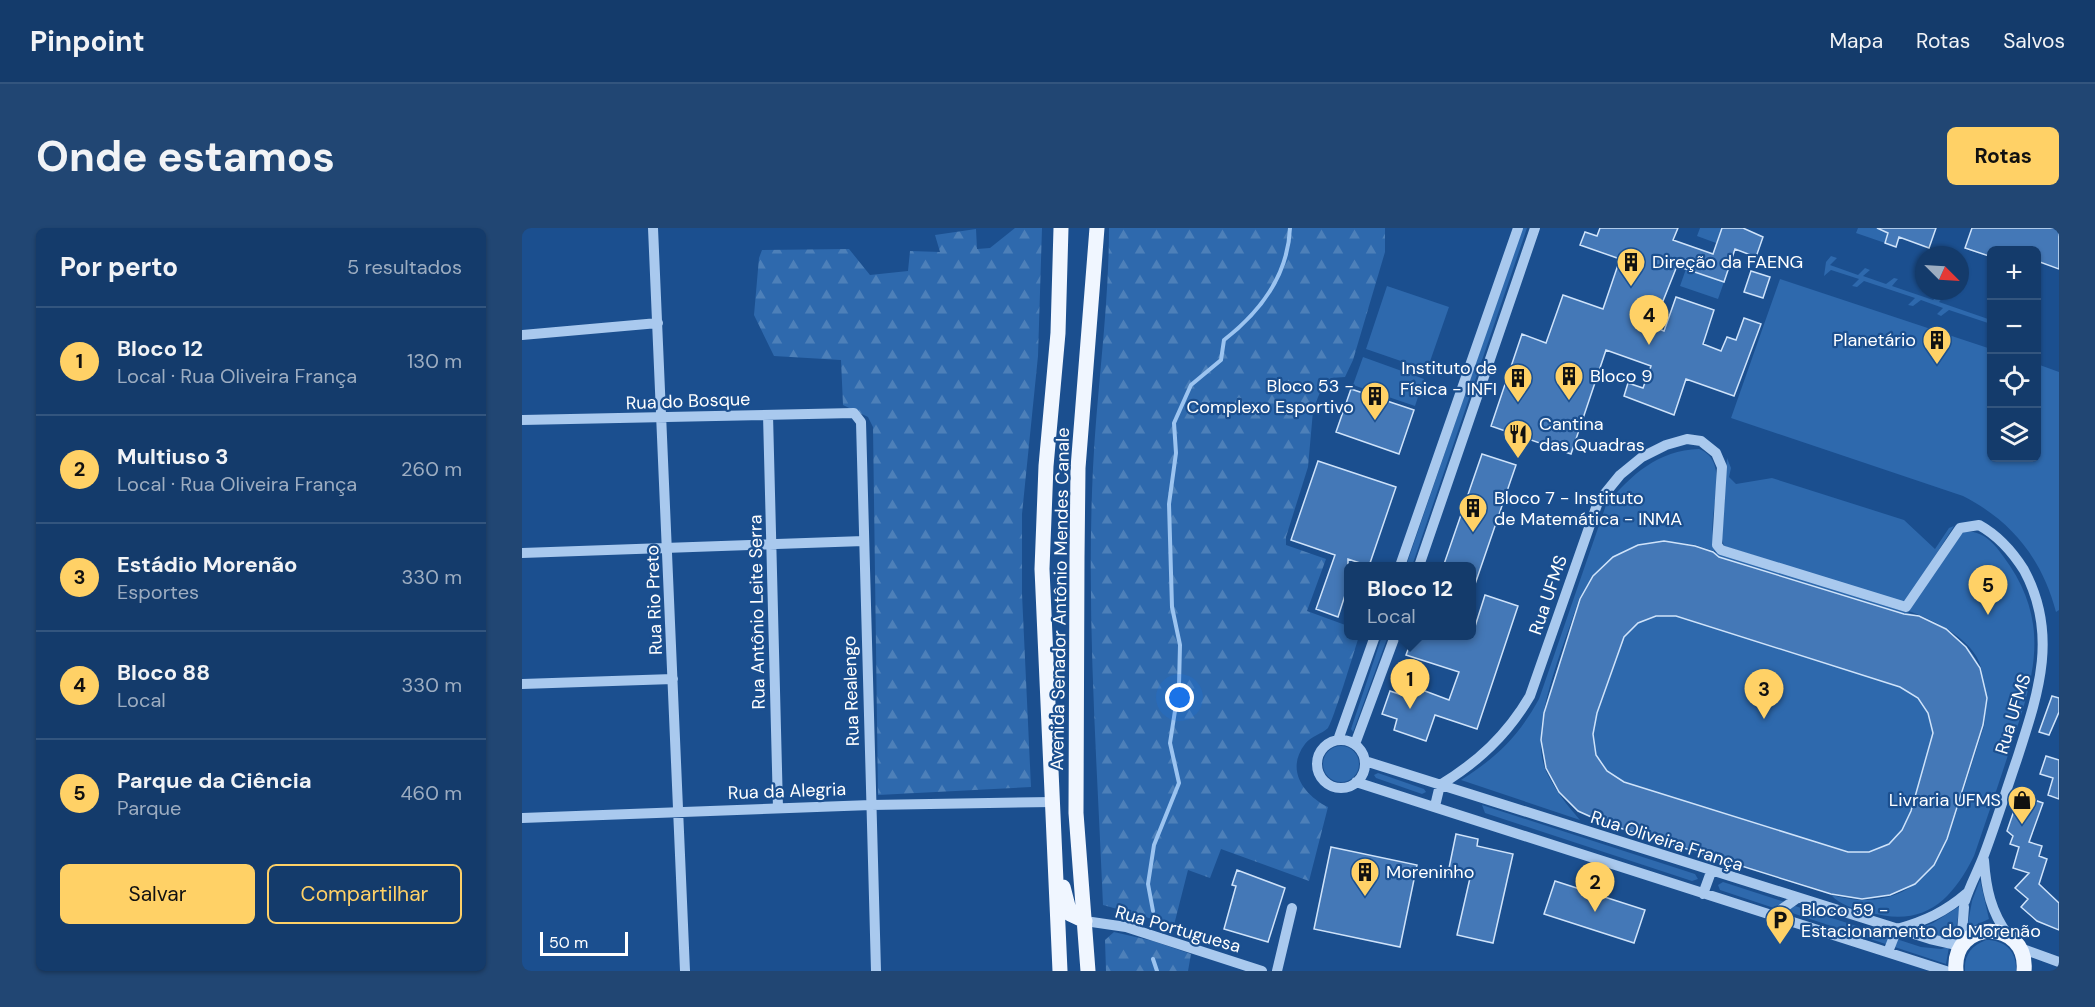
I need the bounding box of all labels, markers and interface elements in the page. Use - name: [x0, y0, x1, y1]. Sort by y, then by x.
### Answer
- text: Pinpoint: [30, 23, 145, 60]
- text: Mapa: [1829, 27, 1883, 55]
- text: Rotas: [1916, 27, 1970, 55]
- text: Salvos: [2003, 27, 2065, 55]
- button: Rotas: [1947, 127, 2059, 185]
- text: Onde estamos: [36, 129, 335, 184]
- building icon: Direção da FAENG: [1615, 246, 1647, 288]
- north arrow: [1915, 246, 1969, 300]
- map controls: [1987, 246, 2041, 462]
- button: +: [1987, 246, 2041, 300]
- text: Por perto: [60, 250, 178, 284]
- place label: Direção da FAENG: [1652, 250, 1803, 274]
- text: 5 resultados: [347, 254, 462, 280]
- pin: 4: [1630, 296, 1668, 345]
- button: −: [1987, 300, 2041, 354]
- building icon: Planetário: [1921, 324, 1953, 366]
- place label: Planetário: [1833, 328, 1916, 352]
- text: Bloco 12: [117, 334, 203, 363]
- text: 1: [76, 348, 83, 374]
- text: 130 m: [407, 348, 462, 374]
- button: locate: [1987, 354, 2041, 408]
- place label: Instituto de Física - INFI: [1400, 356, 1497, 401]
- building icon: Bloco 9: [1553, 360, 1585, 402]
- building icon: Instituto de Física - INFI: [1502, 362, 1534, 404]
- text: Local · Rua Oliveira França: [117, 363, 357, 389]
- place label: Bloco 9: [1590, 364, 1653, 388]
- place label: Bloco 53 - Complexo Esportivo: [1186, 374, 1354, 419]
- building icon: Bloco 53 - Complexo Esportivo: [1359, 380, 1391, 422]
- street label: Rua do Bosque: [625, 387, 751, 415]
- button: layers: [1987, 408, 2041, 462]
- place label: Cantina das Quadras: [1539, 412, 1645, 457]
- restaurant icon: Cantina das Quadras: [1502, 418, 1534, 460]
- street label: Avenida Senador Antônio Mendes Canale: [1045, 427, 1075, 771]
- text: Multiuso 3: [117, 442, 229, 471]
- text: 2: [74, 456, 85, 482]
- text: 260 m: [401, 456, 462, 482]
- text: Local · Rua Oliveira França: [117, 471, 357, 497]
- place label: Bloco 7 - Instituto de Matemática - INMA: [1494, 486, 1682, 531]
- building icon: Bloco 7 - Instituto de Matemática - INMA: [1457, 492, 1489, 534]
- street label: Rua Antônio Leite Serra: [743, 514, 771, 710]
- street label: Rua Rio Preto: [640, 545, 668, 655]
- text: Estádio Morenão: [117, 550, 298, 579]
- street label: Rua UFMS: [1523, 552, 1573, 638]
- popup: [1344, 562, 1476, 640]
- text: 3: [73, 564, 86, 590]
- text: 330 m: [402, 564, 462, 590]
- pin: 5: [1968, 566, 2008, 615]
- text: Bloco 12: [1367, 574, 1453, 603]
- text: Esportes: [117, 579, 199, 605]
- text: Local: [1367, 603, 1416, 629]
- street label: Rua Realengo: [837, 635, 865, 747]
- text: Bloco 88: [117, 658, 210, 687]
- pin: 1: [1390, 660, 1430, 709]
- pin: 3: [1744, 670, 1784, 719]
- street label: Rua UFMS: [1989, 671, 2037, 757]
- text: 4: [73, 672, 86, 698]
- text: 330 m: [402, 672, 462, 698]
- your location: [1165, 683, 1194, 712]
- text: Local: [117, 687, 166, 713]
- text: Parque da Ciência: [117, 766, 312, 795]
- street label: Rua da Alegria: [727, 777, 847, 805]
- text: 5: [73, 780, 86, 806]
- text: 460 m: [400, 780, 462, 806]
- shop icon: Livraria UFMS: [2006, 784, 2038, 826]
- place label: Livraria UFMS: [1889, 788, 2001, 812]
- text: Parque: [117, 795, 181, 821]
- street label: Rua Oliveira França: [1588, 805, 1746, 877]
- building icon: Moreninho: [1349, 856, 1381, 898]
- place label: Moreninho: [1386, 860, 1474, 884]
- pin: 2: [1576, 862, 1614, 912]
- button: Salvar: [60, 864, 255, 924]
- button: Compartilhar: [267, 864, 462, 924]
- place label: Bloco 59 - Estacionamento do Morenão: [1801, 898, 2041, 943]
- street label: Rua Portuguesa: [1112, 900, 1244, 958]
- parking icon: Bloco 59 - Estacionamento do Morenão: [1764, 904, 1796, 946]
- scale bar: [540, 929, 628, 956]
- text: 50 m: [549, 932, 588, 953]

